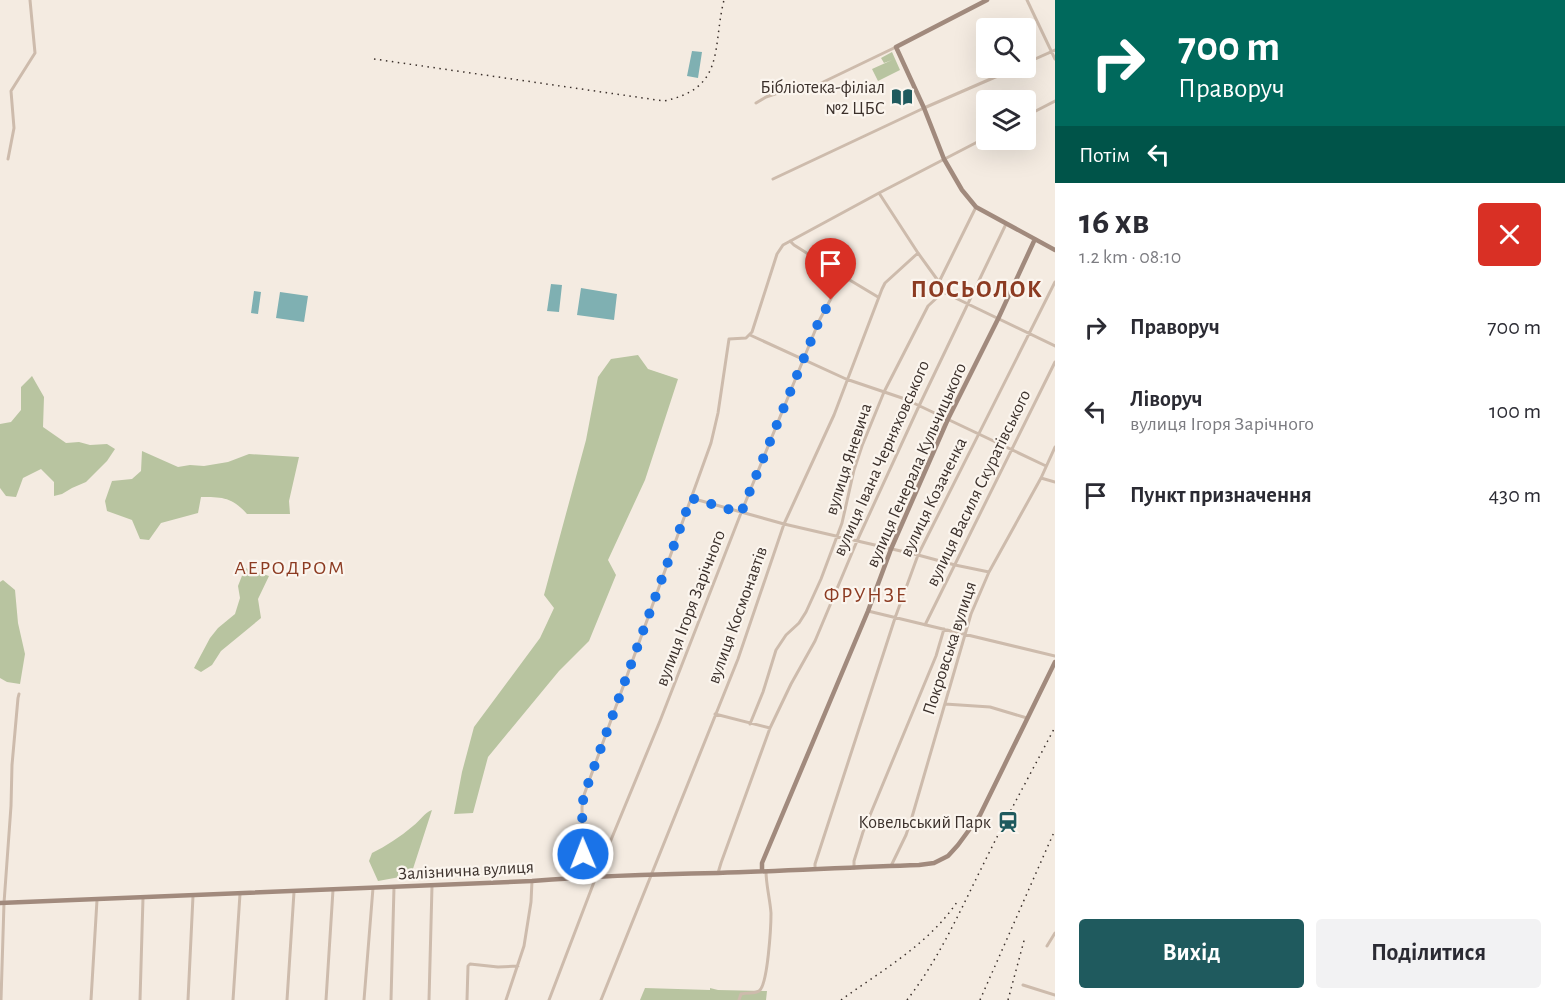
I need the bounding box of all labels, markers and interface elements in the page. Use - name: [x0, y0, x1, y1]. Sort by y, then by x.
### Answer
- map controls: [976, 18, 1036, 150]
- button: search: [976, 18, 1036, 78]
- icon: right: [1079, 24, 1157, 102]
- text: 700 m: [1178, 26, 1280, 68]
- text: Праворуч: [1178, 75, 1285, 102]
- place label: Бібліотека-філіал №2 ЦБС: [760, 78, 885, 118]
- library icon: Бібліотека-філіал №2 ЦБС: [890, 85, 914, 109]
- button: layers: [976, 90, 1036, 150]
- icon: left: [1142, 138, 1175, 171]
- text: Потім: [1079, 144, 1130, 166]
- button: close: [1478, 203, 1541, 266]
- text: 16 хв: [1079, 204, 1149, 240]
- pin: [805, 238, 856, 300]
- icon: arrive: [814, 247, 847, 280]
- text: 1.2 km · 08:10: [1079, 247, 1181, 267]
- district label: ПОСЬОЛОК: [911, 278, 1043, 302]
- icon: right: [1079, 311, 1112, 344]
- text: Праворуч: [1130, 316, 1220, 338]
- text: 700 m: [1487, 316, 1541, 338]
- street label: вулиця Івана Черняховського: [831, 358, 933, 559]
- street label: вулиця Генерала Кульчицького: [864, 360, 970, 570]
- street label: вулиця Василя Скуратівського: [923, 387, 1034, 590]
- text: Ліворуч: [1130, 388, 1203, 410]
- icon: left: [1079, 395, 1112, 428]
- text: 100 m: [1489, 400, 1541, 422]
- street label: вулиця Яневича: [822, 401, 875, 517]
- text: вулиця Ігоря Зарічного: [1130, 414, 1314, 434]
- street label: вулиця Козаченка: [897, 435, 971, 560]
- icon: arrive: [1079, 479, 1112, 512]
- text: Пункт призначення: [1130, 484, 1312, 506]
- text: 430 m: [1489, 484, 1541, 506]
- street label: вулиця Ігоря Зарічного: [653, 528, 729, 689]
- street label: вулиця Космонавтів: [705, 544, 771, 686]
- district label: АЕРОДРОМ: [234, 558, 346, 578]
- street label: Покровська вулиця: [920, 579, 980, 717]
- district label: ФРУНЗЕ: [824, 585, 908, 606]
- station icon: Ковельський Парк: [996, 810, 1020, 834]
- place label: Ковельський Парк: [858, 814, 992, 832]
- position arrow: [551, 822, 615, 886]
- street label: Залізнична вулиця: [398, 858, 535, 884]
- button: Вихід: [1079, 919, 1304, 988]
- button: Поділитися: [1316, 919, 1541, 988]

